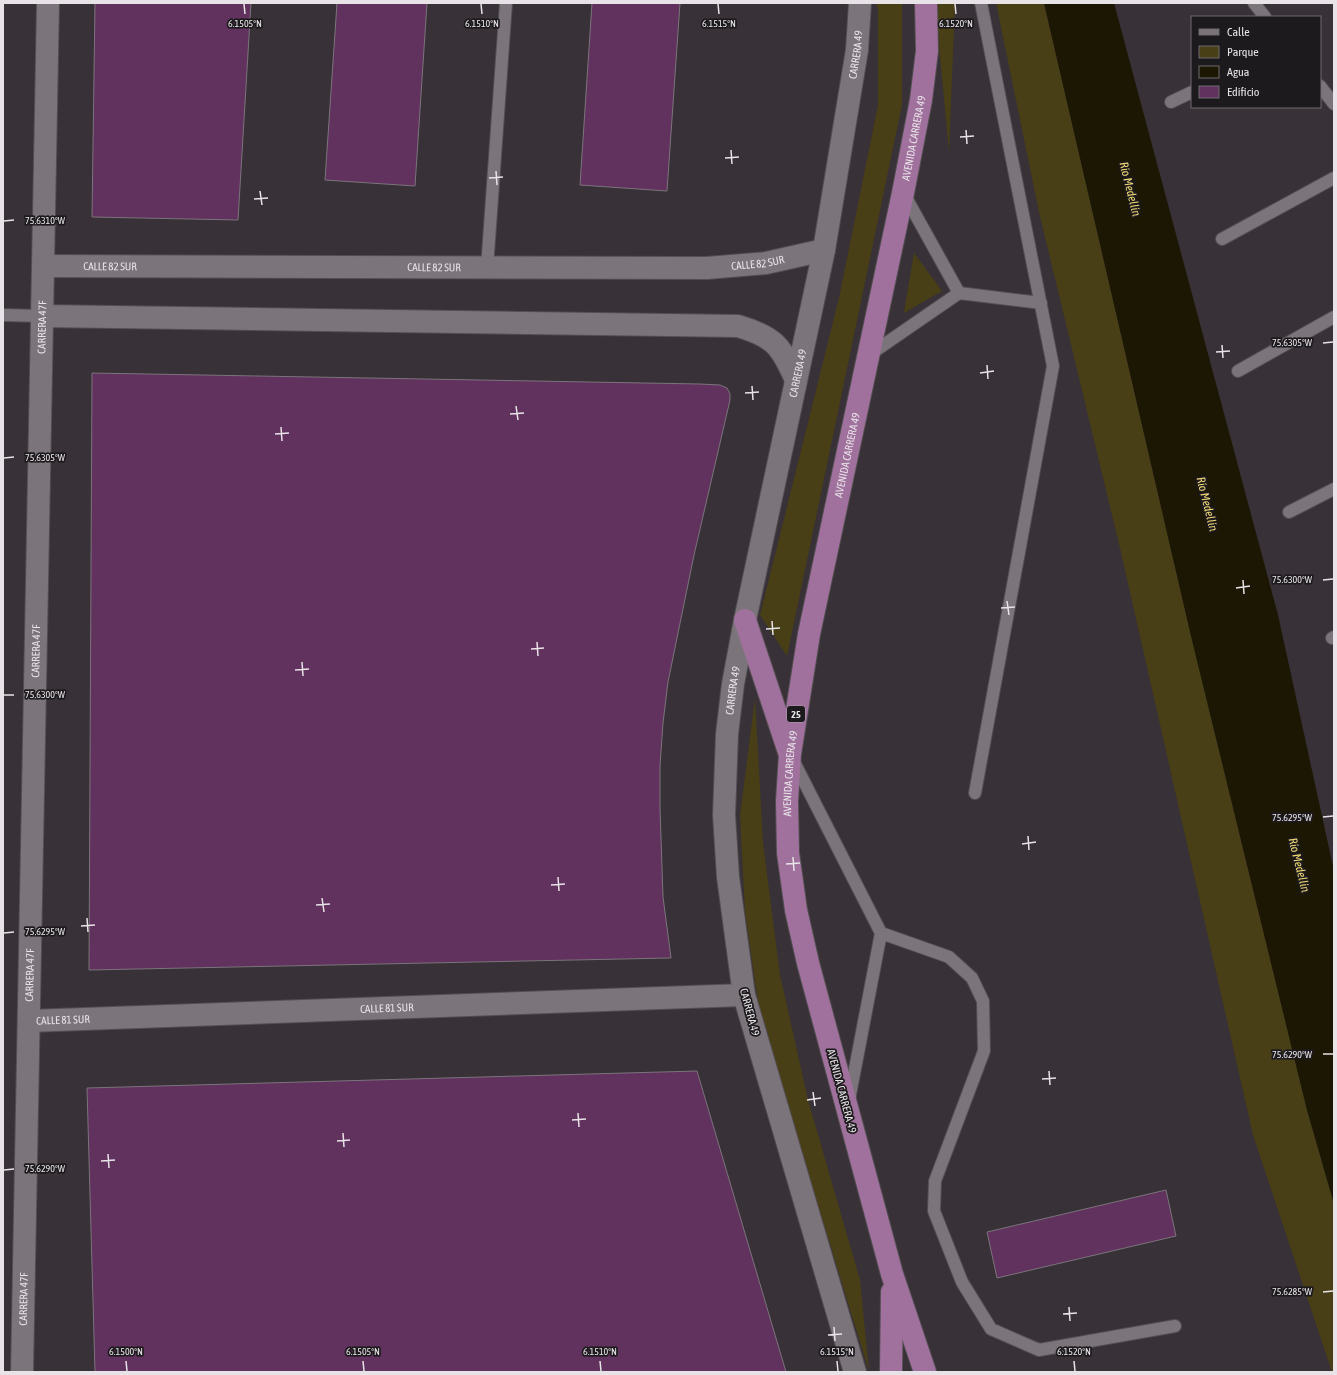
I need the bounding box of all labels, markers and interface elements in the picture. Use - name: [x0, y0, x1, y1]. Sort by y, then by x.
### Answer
- legend: [1191, 16, 1321, 108]
- text: 6.1505°N: [228, 18, 262, 29]
- text: 6.1510°N: [465, 18, 499, 29]
- text: 6.1515°N: [702, 18, 736, 29]
- text: 6.1520°N: [939, 18, 973, 29]
- text: Calle: [1227, 25, 1250, 39]
- street label: CARRERA 49: [846, 30, 864, 80]
- text: Parque: [1227, 45, 1259, 59]
- text: Agua: [1227, 65, 1249, 79]
- text: Edificio: [1227, 85, 1260, 99]
- street label: AVENIDA CARRERA 49: [900, 95, 928, 182]
- water label: Río Medellín: [1117, 160, 1144, 218]
- text: 75.6310°W: [25, 215, 66, 226]
- street label: CALLE 82 SUR: [731, 253, 786, 272]
- street label: CALLE 82 SUR: [83, 260, 137, 272]
- street label: CALLE 82 SUR: [407, 261, 461, 273]
- street label: CARRERA 47F: [35, 300, 48, 354]
- text: 75.6305°W: [1272, 337, 1313, 348]
- street label: CARRERA 49: [787, 348, 809, 398]
- street label: AVENIDA CARRERA 49: [832, 412, 862, 499]
- text: 75.6305°W: [25, 452, 66, 463]
- water label: Río Medellín: [1194, 475, 1221, 533]
- text: 75.6300°W: [1272, 574, 1313, 585]
- street label: CARRERA 47F: [29, 624, 42, 678]
- street label: CARRERA 49: [723, 665, 742, 716]
- text: 75.6300°W: [25, 689, 66, 700]
- road number: 25: [787, 706, 805, 722]
- street label: AVENIDA CARRERA 49: [781, 730, 800, 817]
- text: 75.6295°W: [1272, 812, 1313, 823]
- water label: Río Medellín: [1286, 836, 1313, 894]
- text: 75.6295°W: [25, 926, 66, 937]
- street label: CARRERA 47F: [23, 948, 36, 1002]
- street label: CARRERA 49: [738, 987, 762, 1037]
- street label: CALLE 81 SUR: [360, 1001, 414, 1015]
- street label: CALLE 81 SUR: [36, 1013, 90, 1027]
- street label: AVENIDA CARRERA 49: [825, 1048, 859, 1134]
- text: 75.6290°W: [1272, 1049, 1313, 1060]
- text: 75.6290°W: [25, 1163, 66, 1174]
- street label: CARRERA 47F: [17, 1272, 30, 1326]
- text: 75.6285°W: [1272, 1286, 1313, 1297]
- text: 6.1500°N: [109, 1346, 143, 1357]
- text: 6.1505°N: [346, 1346, 380, 1357]
- text: 6.1510°N: [583, 1346, 617, 1357]
- text: 6.1515°N: [820, 1346, 854, 1357]
- text: 6.1520°N: [1057, 1346, 1091, 1357]

